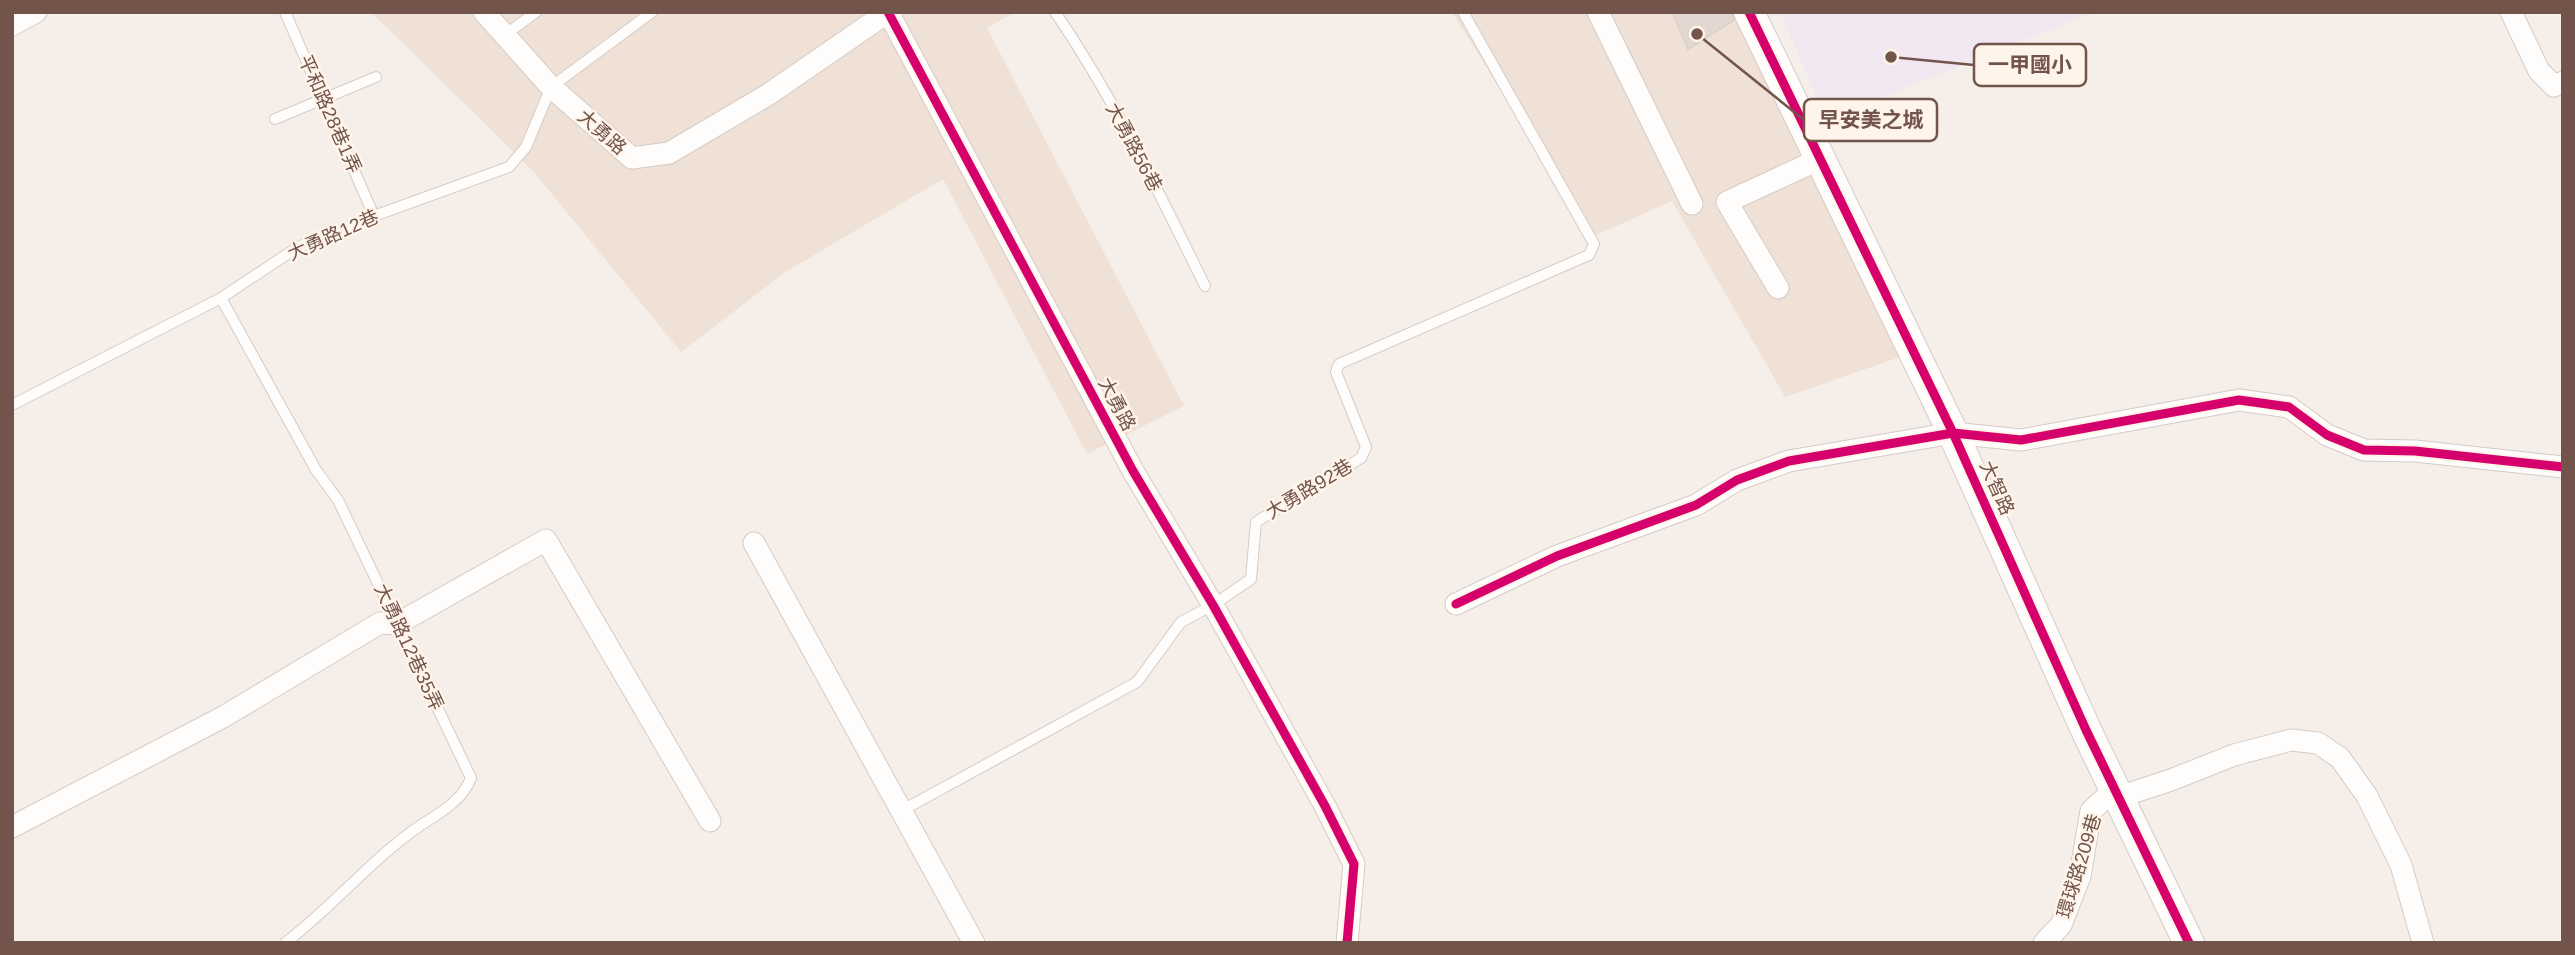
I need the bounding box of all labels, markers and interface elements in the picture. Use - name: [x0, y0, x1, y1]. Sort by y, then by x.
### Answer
- callout: 一甲國小: [1974, 44, 2086, 86]
- street label: 平和路28巷1弄: [295, 52, 365, 176]
- text: 一甲國小: [1988, 53, 2072, 76]
- street label: 大勇路56巷: [1102, 99, 1166, 195]
- callout: 早安美之城: [1804, 99, 1937, 141]
- street label: 大勇路: [574, 105, 630, 159]
- text: 早安美之城: [1819, 108, 1924, 131]
- street label: 大勇路12巷: [284, 206, 382, 264]
- street label: 大勇路: [1094, 374, 1140, 434]
- street label: 大勇路92巷: [1262, 455, 1356, 523]
- street label: 大智路: [1976, 458, 2018, 518]
- street label: 大勇路12巷35弄: [370, 580, 448, 714]
- street label: 環球路209巷: [2053, 811, 2105, 921]

